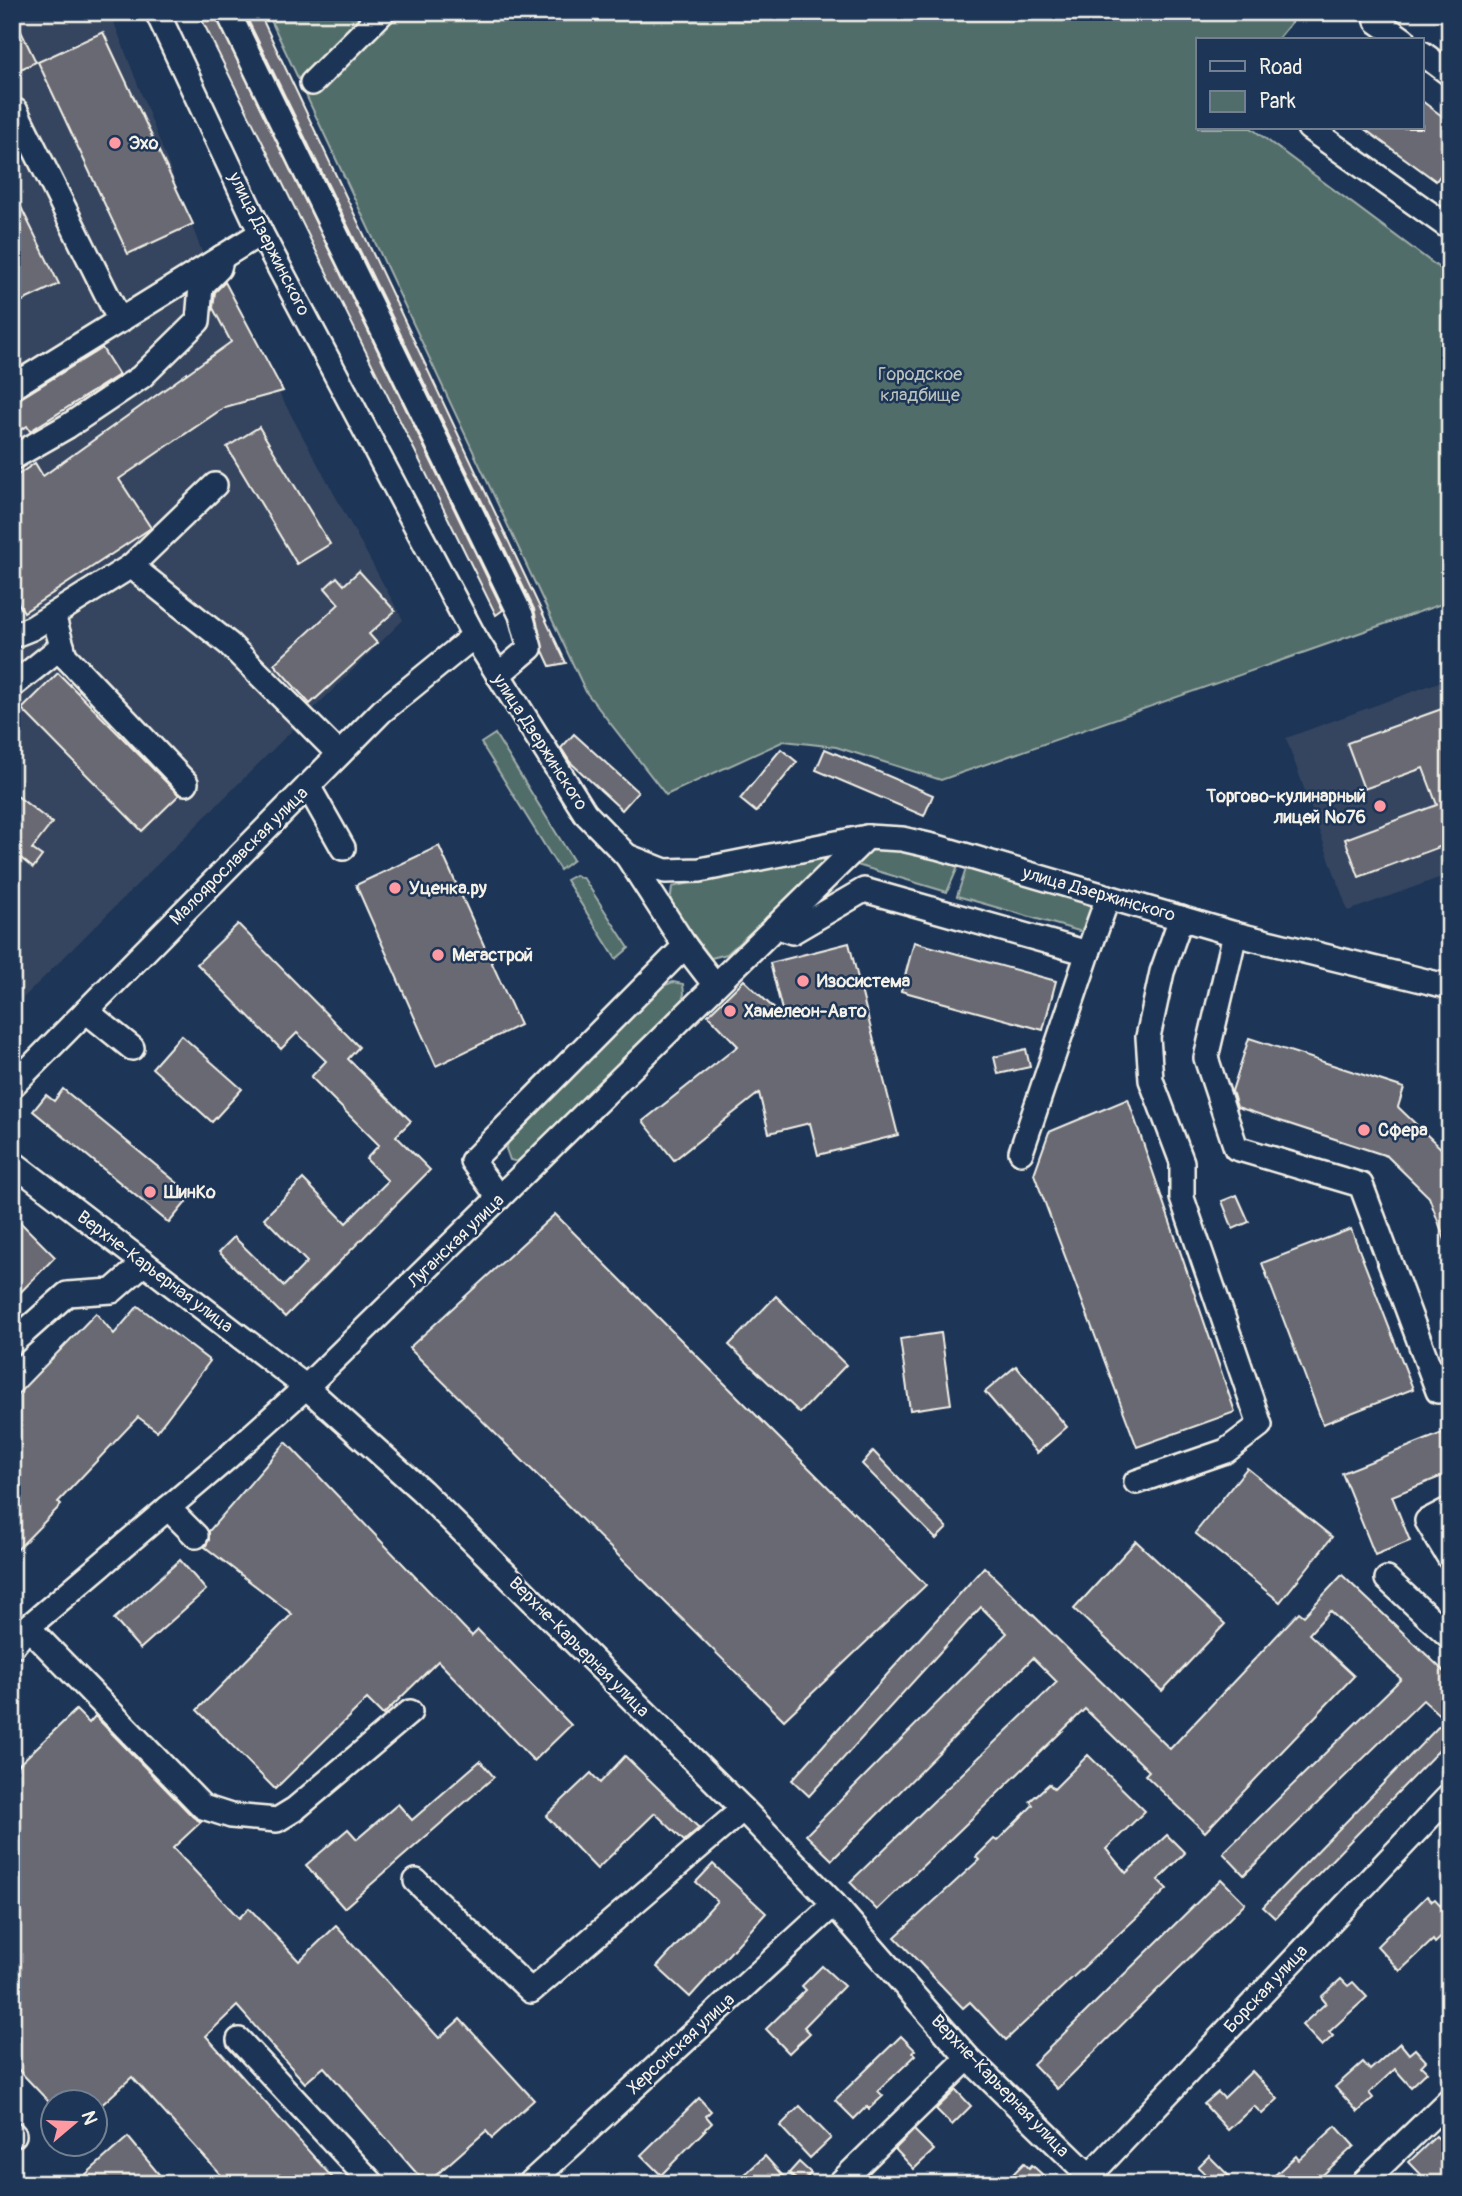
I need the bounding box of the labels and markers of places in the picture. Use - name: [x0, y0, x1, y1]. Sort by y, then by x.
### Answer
- place label: Эхо: [129, 132, 159, 155]
- marker: Эхо: [107, 135, 123, 151]
- place label: Торгово-кулинарный лицей №76: [1205, 785, 1366, 829]
- marker: Торгово-кулинарный лицей №76: [1372, 798, 1388, 814]
- place label: Уценка.ру: [409, 877, 487, 900]
- marker: Уценка.ру: [387, 880, 403, 896]
- place label: Мегастрой: [452, 944, 533, 967]
- marker: Мегастрой: [430, 947, 446, 963]
- place label: Изосистема: [817, 970, 911, 993]
- marker: Изосистема: [795, 973, 811, 989]
- place label: Хамелеон-Авто: [744, 1000, 867, 1023]
- marker: Хамелеон-Авто: [722, 1003, 738, 1019]
- place label: Сфера: [1378, 1119, 1428, 1142]
- marker: Сфера: [1356, 1122, 1372, 1138]
- place label: ШинКо: [163, 1181, 216, 1204]
- marker: ШинКо: [142, 1184, 158, 1200]

